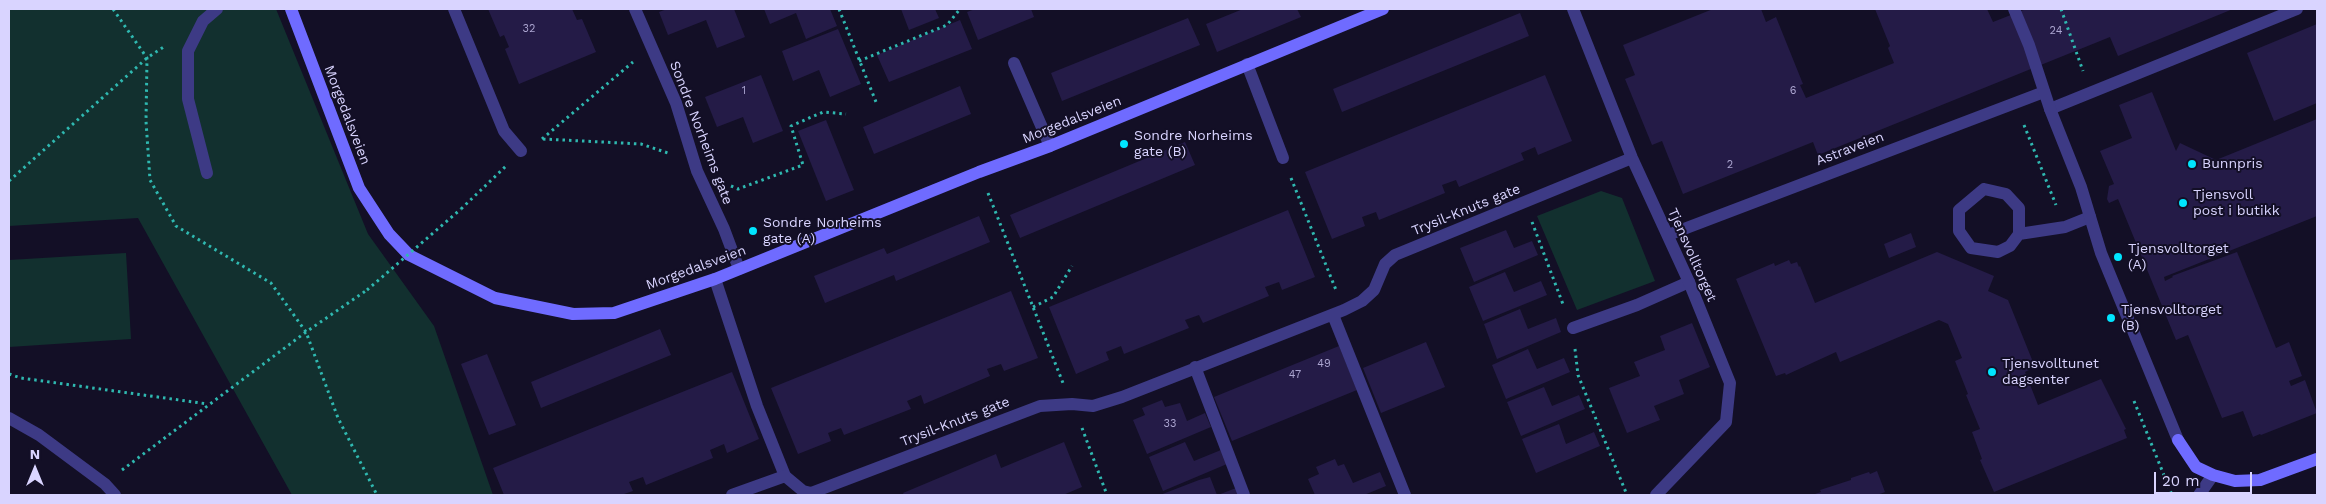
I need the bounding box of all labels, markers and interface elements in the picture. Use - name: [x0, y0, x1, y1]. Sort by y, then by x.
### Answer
- house number: 32: [523, 22, 535, 36]
- house number: 24: [2050, 24, 2062, 38]
- street label: Sondre Norheims gate: [666, 59, 736, 207]
- street label: Morgedalsveien: [320, 63, 374, 167]
- house number: 1: [742, 84, 746, 98]
- house number: 6: [1790, 84, 1796, 98]
- street label: Morgedalsveien: [1020, 93, 1124, 147]
- place label: Sondre Norheims gate (B): [1134, 128, 1253, 160]
- street label: Astraveien: [1814, 128, 1886, 170]
- marker: Sondre Norheims gate (B): [1118, 138, 1130, 150]
- place label: Bunnpris: [2202, 156, 2263, 172]
- house number: 2: [1727, 158, 1733, 172]
- marker: Bunnpris: [2186, 158, 2198, 170]
- street label: Trysil-Knuts gate: [1409, 181, 1523, 239]
- place label: Tjensvoll post i butikk: [2193, 187, 2280, 220]
- marker: Tjensvoll post i butikk: [2177, 197, 2189, 209]
- street label: Tjensvolltorget: [1664, 206, 1720, 304]
- place label: Sondre Norheims gate (A): [763, 215, 882, 248]
- marker: Sondre Norheims gate (A): [747, 225, 759, 237]
- place label: Tjensvolltorget (A): [2128, 241, 2229, 274]
- street label: Morgedalsveien: [644, 242, 748, 294]
- marker: Tjensvolltorget (A): [2112, 251, 2124, 263]
- place label: Tjensvolltorget (B): [2121, 302, 2222, 334]
- marker: Tjensvolltorget (B): [2105, 312, 2117, 324]
- place label: Tjensvolltunet dagsenter: [2002, 356, 2099, 388]
- house number: 49: [1317, 357, 1331, 371]
- marker: Tjensvolltunet dagsenter: [1986, 366, 1998, 378]
- house number: 47: [1289, 368, 1301, 382]
- street label: Trysil-Knuts gate: [898, 393, 1012, 451]
- house number: 33: [1164, 417, 1176, 431]
- north arrow: [10, 444, 60, 494]
- text: N: [30, 446, 40, 462]
- scale bar: [2156, 462, 2254, 494]
- text: 20 m: [2162, 472, 2200, 490]

